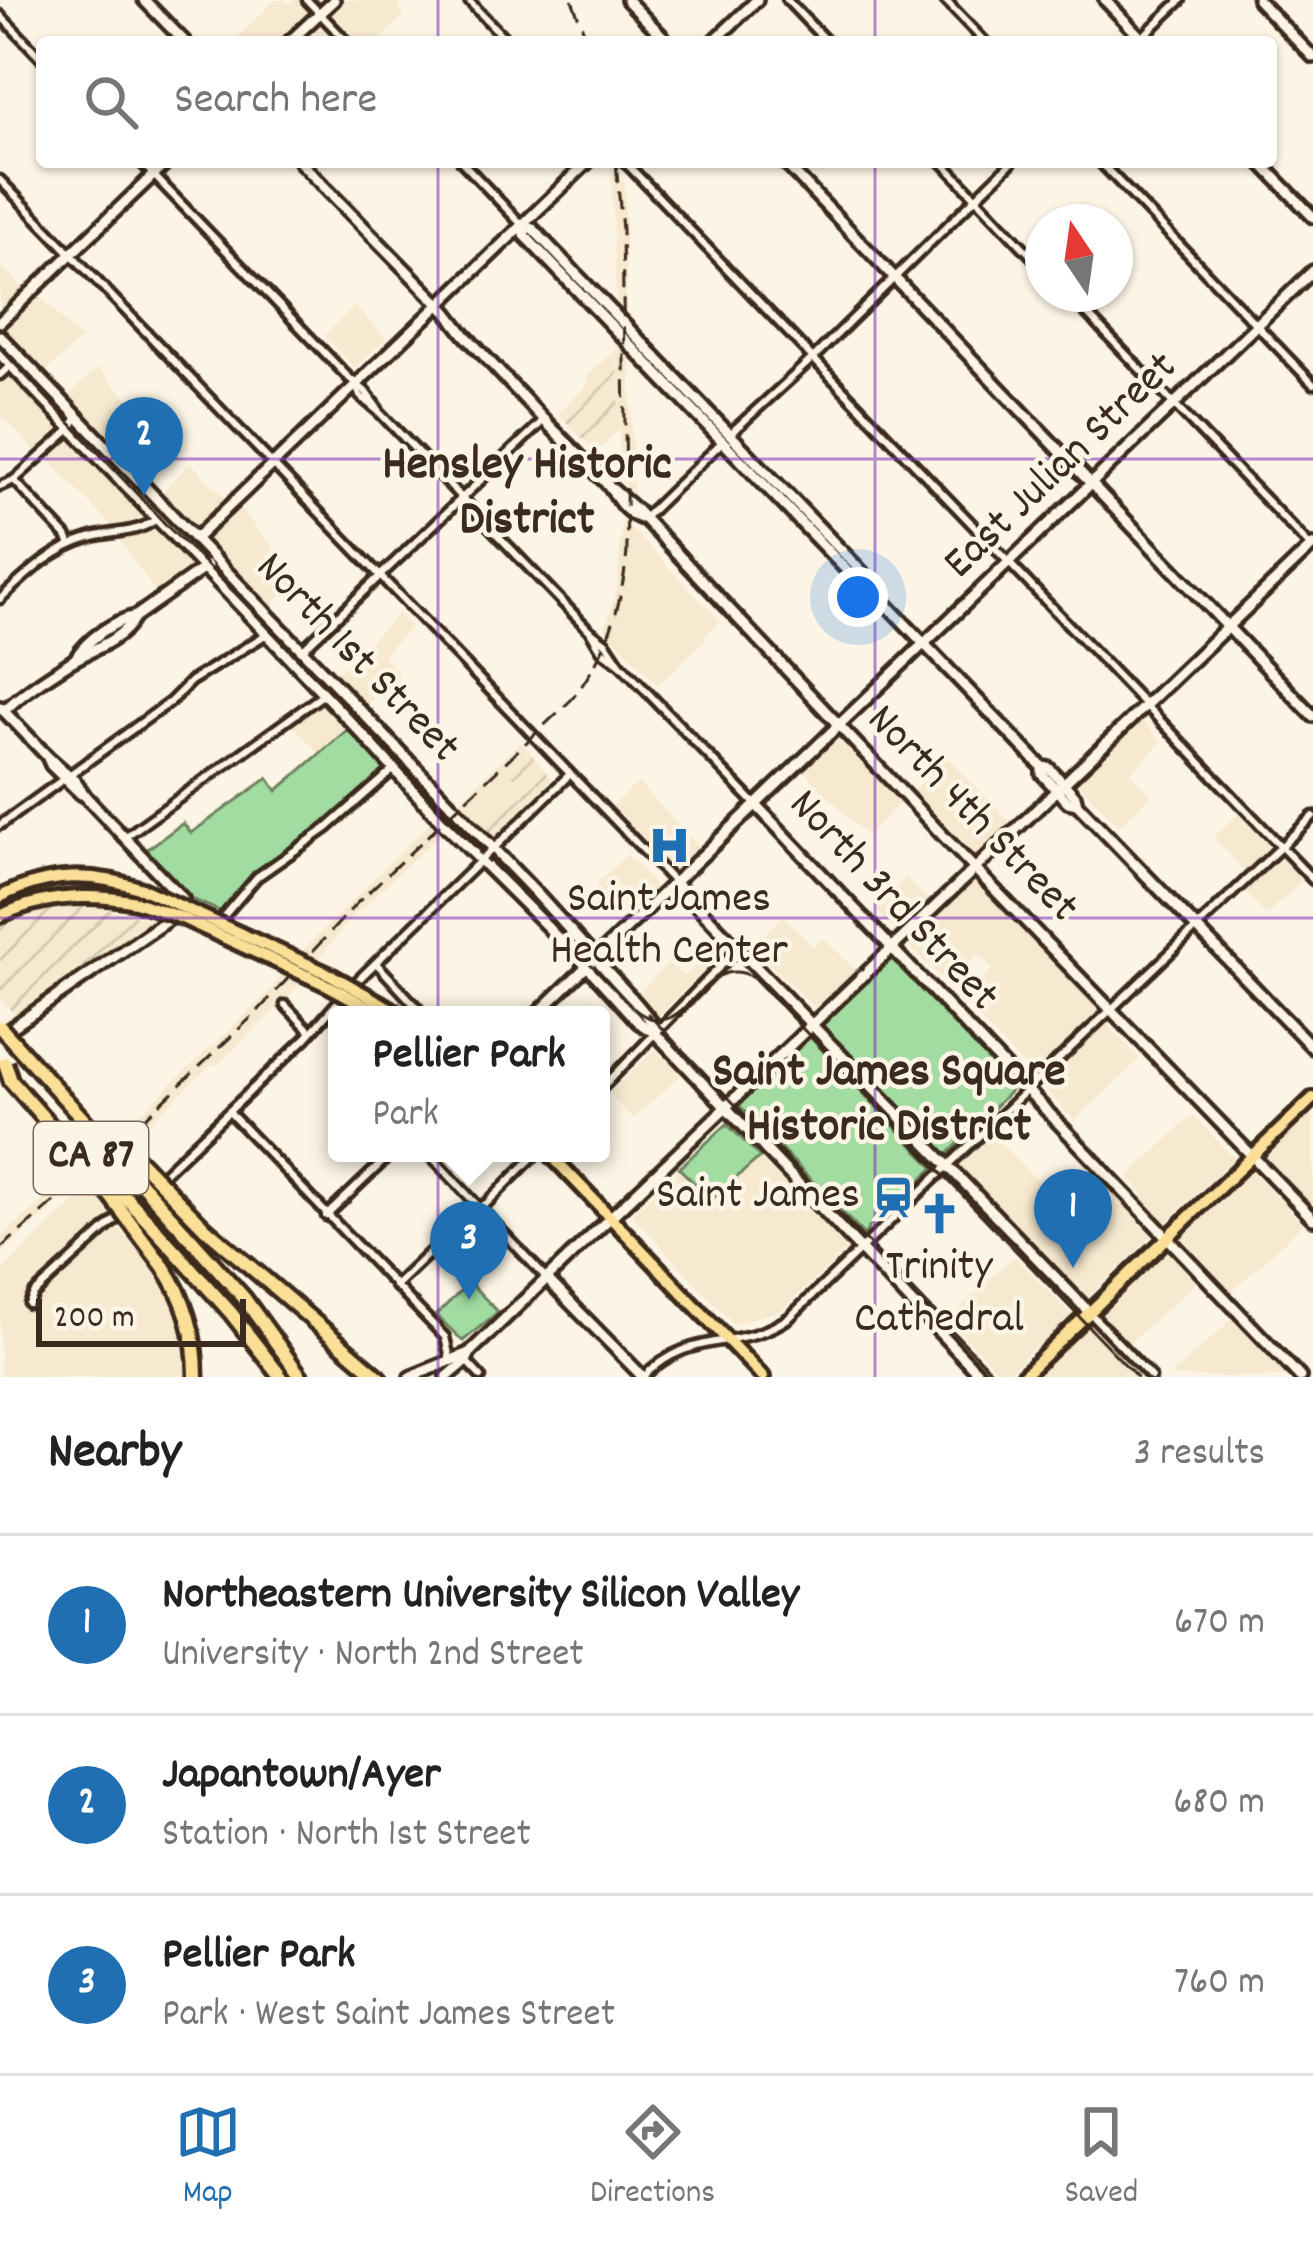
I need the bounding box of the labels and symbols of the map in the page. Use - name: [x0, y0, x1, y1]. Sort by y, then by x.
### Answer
- north arrow: [1025, 204, 1133, 312]
- street label: East Julian Street: [931, 339, 1193, 595]
- pin: 2: [105, 397, 183, 496]
- district label: Hensley Historic District: [382, 433, 672, 557]
- street label: North 1st Street: [239, 539, 473, 779]
- your location: [828, 567, 888, 627]
- street label: North 4th Street: [850, 691, 1092, 939]
- street label: North 3rd Street: [772, 776, 1012, 1028]
- hospital icon: Saint James Health Center: [646, 822, 692, 868]
- place label: Saint James Health Center: [550, 869, 788, 985]
- district label: Saint James Square Historic District: [712, 1040, 1066, 1164]
- road number: CA 87: [34, 1122, 148, 1194]
- place label: Saint James: [656, 1165, 860, 1229]
- pin: 1: [1034, 1169, 1112, 1268]
- station icon: Saint James: [871, 1174, 917, 1220]
- church icon: Trinity Cathedral: [916, 1190, 962, 1236]
- pin: 3: [430, 1201, 508, 1300]
- place label: Trinity Cathedral: [854, 1237, 1024, 1353]
- scale bar: [36, 1293, 246, 1346]

